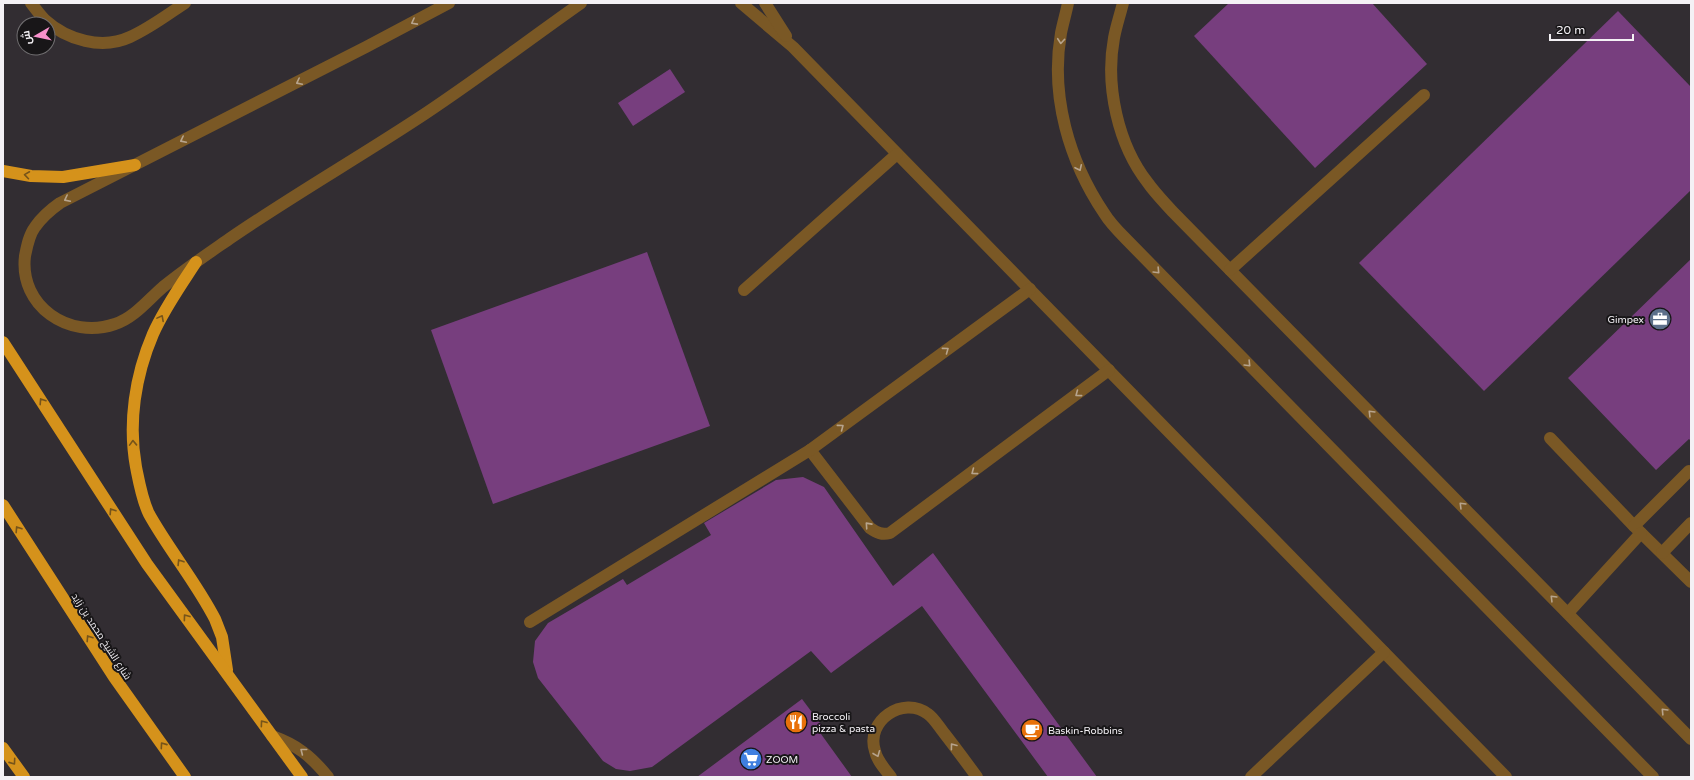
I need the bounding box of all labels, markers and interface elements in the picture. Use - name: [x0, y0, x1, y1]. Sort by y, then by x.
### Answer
- north arrow: [16, 16, 56, 56]
- scale bar: [1550, 16, 1633, 42]
- one-way arrow: [411, 17, 419, 24]
- text: 20 m: [1556, 23, 1585, 37]
- text: ش: [19, 29, 34, 45]
- one-way arrow: [1056, 38, 1065, 44]
- one-way arrow: [296, 77, 303, 84]
- one-way arrow: [180, 136, 187, 143]
- one-way arrow: [1074, 164, 1082, 171]
- one-way arrow: [24, 171, 30, 180]
- one-way arrow: [64, 195, 72, 202]
- one-way arrow: [1152, 266, 1160, 274]
- office icon: Gimpex: [1647, 306, 1673, 332]
- place label: Gimpex: [1607, 314, 1644, 326]
- one-way arrow: [156, 315, 164, 322]
- one-way arrow: [942, 347, 949, 355]
- one-way arrow: [1243, 359, 1251, 367]
- one-way arrow: [1076, 389, 1083, 396]
- one-way arrow: [39, 399, 46, 406]
- one-way arrow: [1368, 410, 1376, 418]
- one-way arrow: [837, 425, 844, 432]
- one-way arrow: [129, 440, 137, 446]
- one-way arrow: [972, 467, 979, 474]
- one-way arrow: [1459, 502, 1467, 510]
- one-way arrow: [110, 508, 117, 515]
- one-way arrow: [865, 522, 872, 530]
- one-way arrow: [16, 526, 23, 533]
- one-way arrow: [177, 559, 185, 566]
- street label: شارع الشيخ محمد بن زايد: [69, 591, 134, 682]
- one-way arrow: [1550, 595, 1558, 603]
- one-way arrow: [184, 615, 191, 622]
- one-way arrow: [86, 635, 94, 642]
- one-way arrow: [1661, 708, 1669, 716]
- restaurant icon: Broccoli pizza & pasta: [783, 709, 809, 735]
- place label: Broccoli pizza & pasta: [812, 711, 875, 735]
- cafe icon: Baskin-Robbins: [1019, 717, 1045, 743]
- one-way arrow: [260, 720, 267, 727]
- place label: Baskin-Robbins: [1048, 725, 1123, 737]
- one-way arrow: [160, 742, 168, 749]
- one-way arrow: [951, 743, 958, 750]
- supermarket icon: ZOOM: [738, 746, 764, 772]
- one-way arrow: [301, 749, 308, 756]
- one-way arrow: [872, 750, 880, 757]
- place label: ZOOM: [766, 754, 798, 766]
- one-way arrow: [8, 758, 15, 765]

